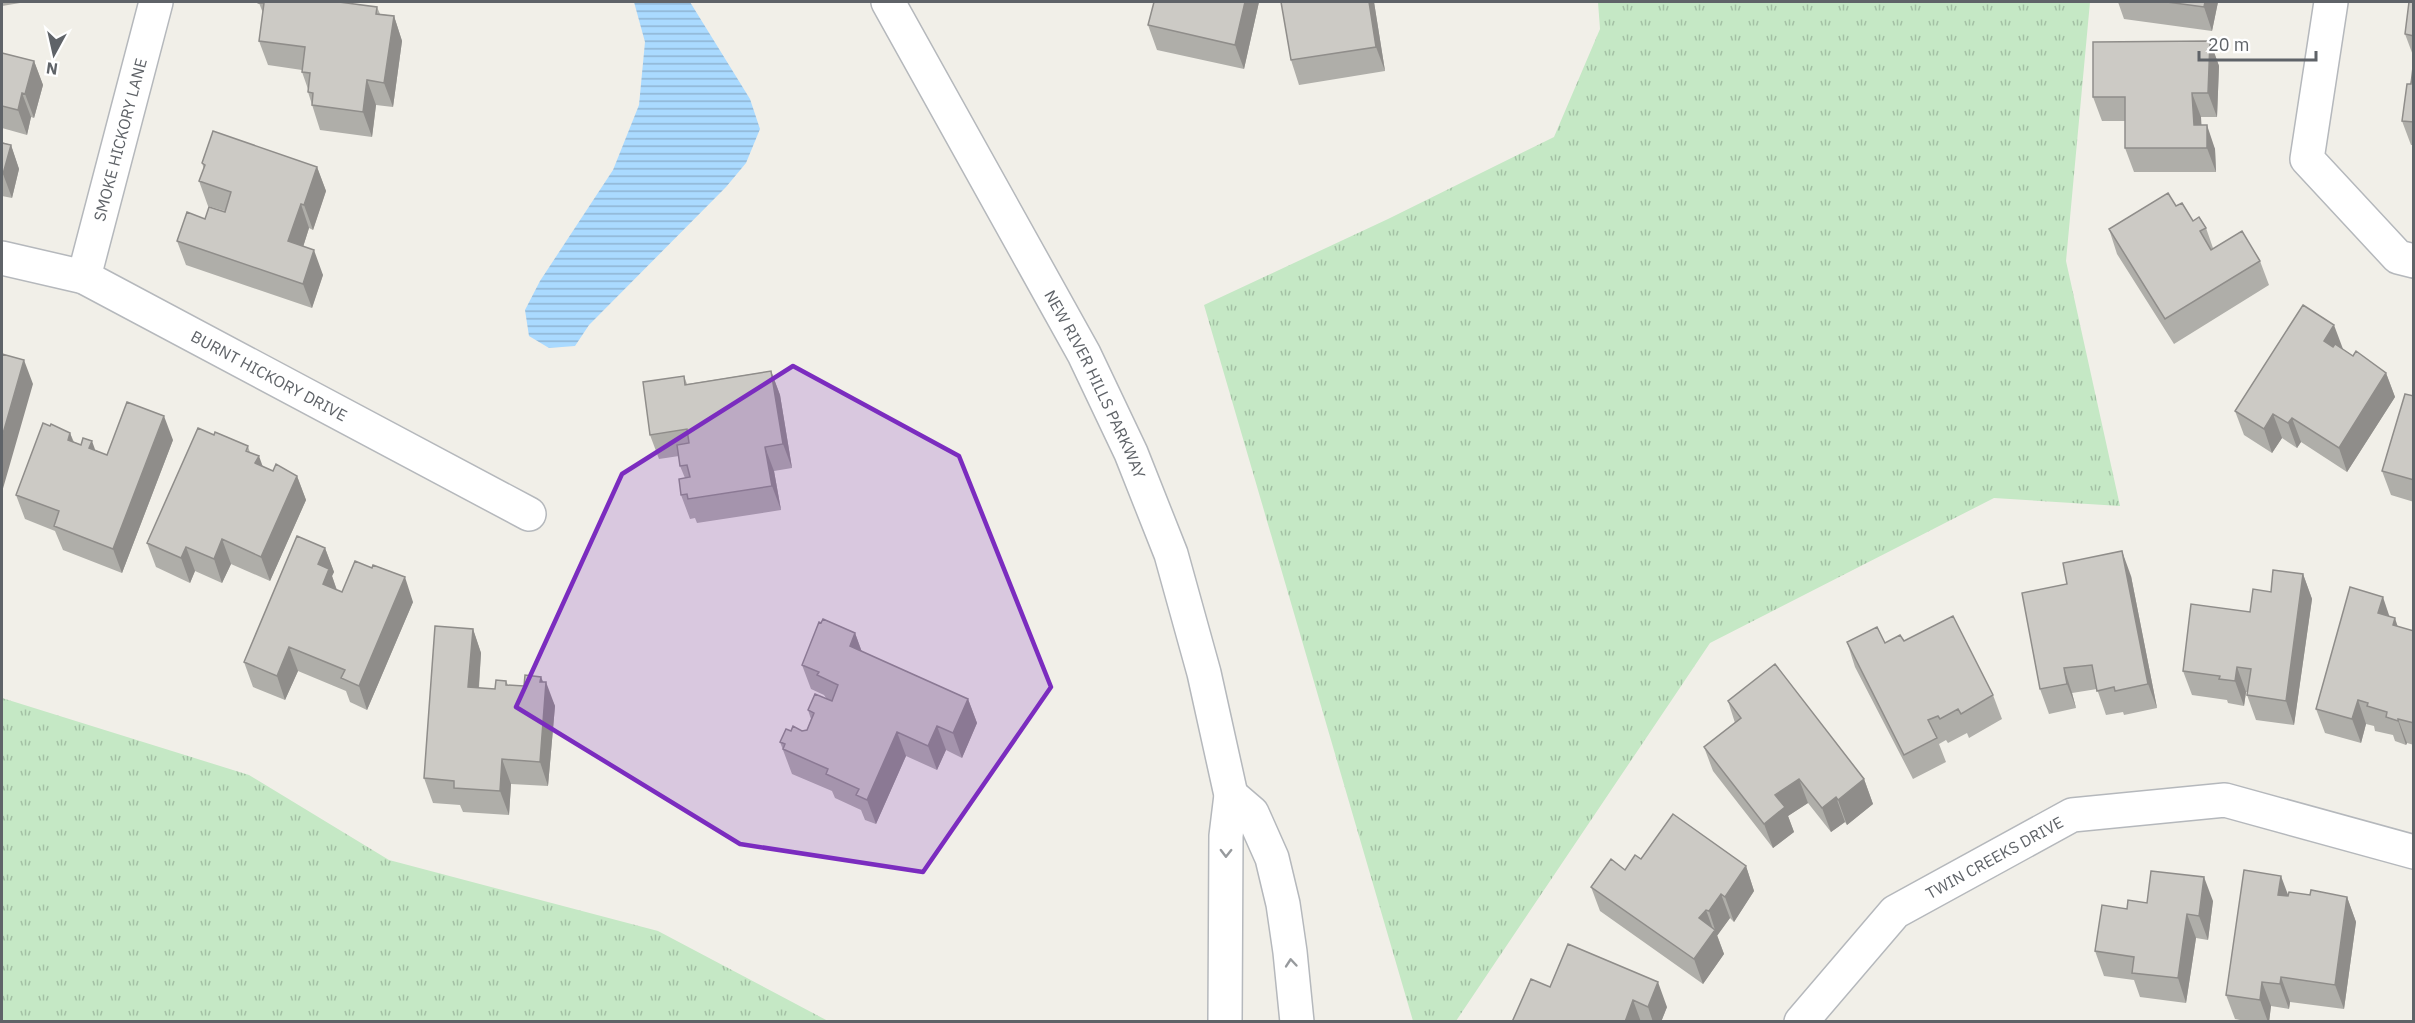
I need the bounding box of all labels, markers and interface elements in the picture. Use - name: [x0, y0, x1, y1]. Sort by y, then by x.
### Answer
- north arrow: [24, 24, 84, 84]
- scale bar: [2199, 24, 2316, 62]
- text: 20 m: [2208, 33, 2250, 56]
- street label: SMOKE HICKORY LANE: [89, 56, 151, 223]
- text: N: [45, 58, 59, 80]
- street label: NEW RIVER HILLS PARKWAY: [1040, 286, 1150, 482]
- street label: BURNT HICKORY DRIVE: [188, 326, 351, 425]
- street label: TWIN CREEKS DRIVE: [1922, 812, 2067, 903]
- one-way arrow: [1220, 849, 1232, 858]
- one-way arrow: [1285, 959, 1298, 968]

